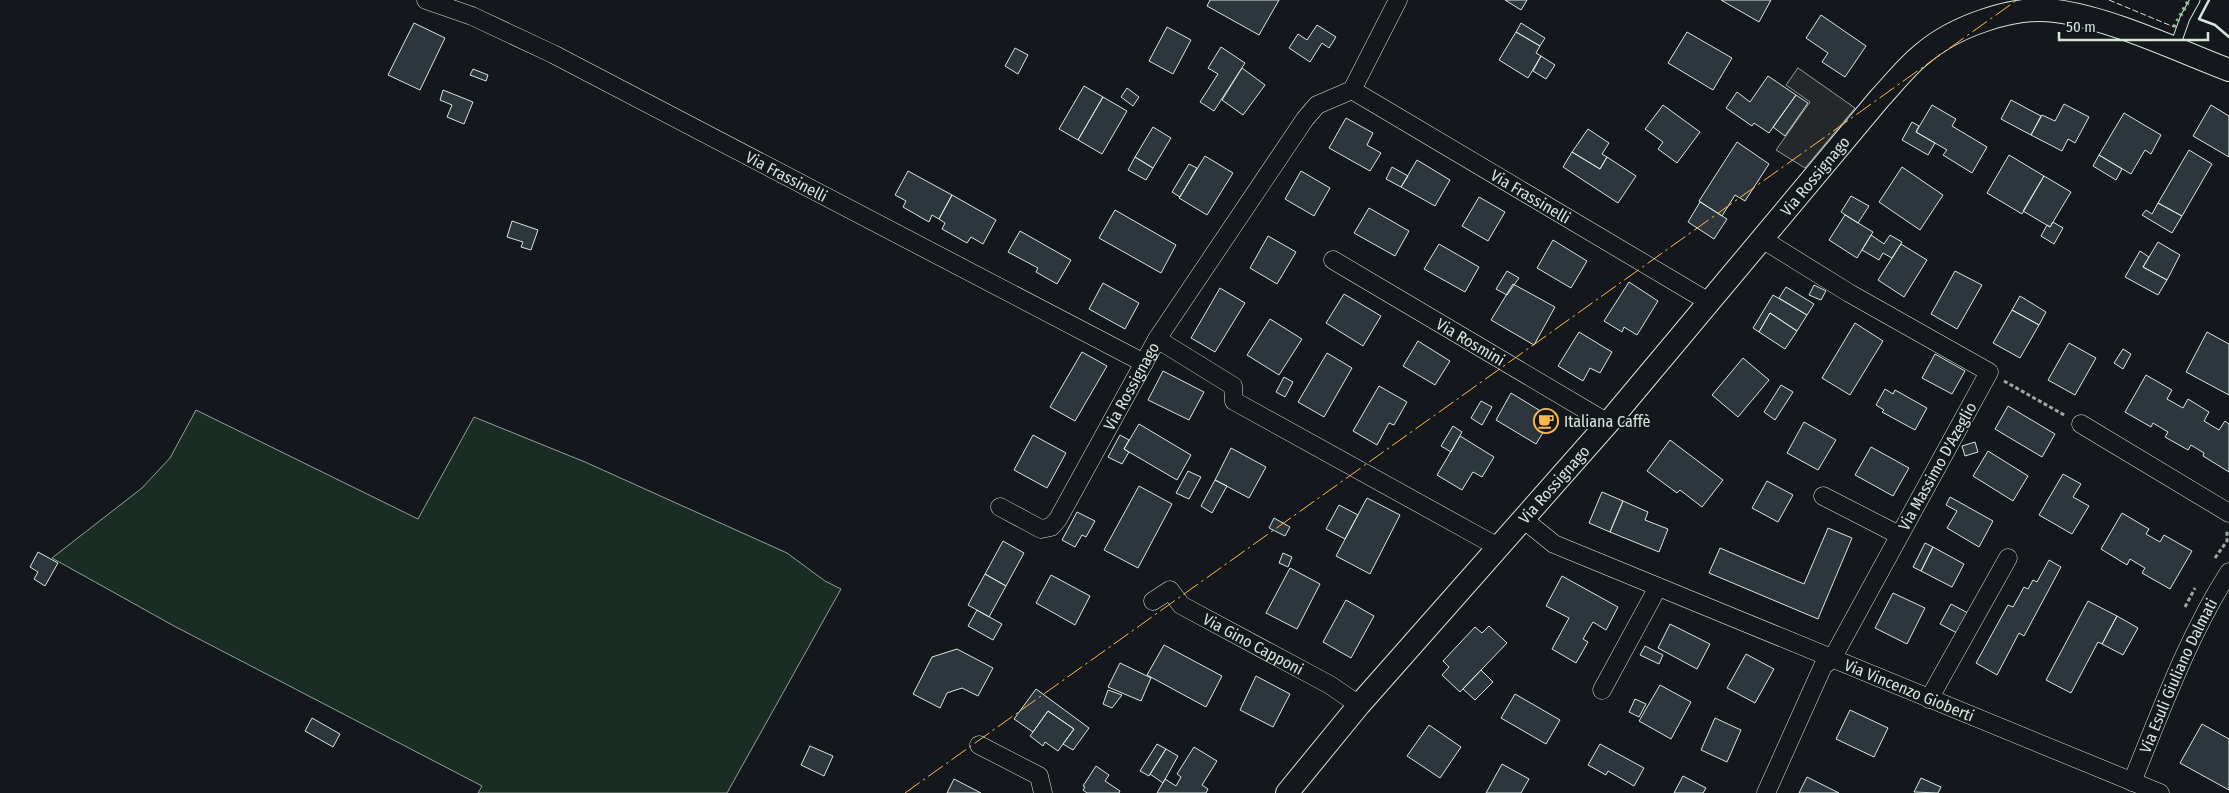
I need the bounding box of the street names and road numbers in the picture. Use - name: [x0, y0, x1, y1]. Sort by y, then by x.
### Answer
- street label: Via Rossignago: [1776, 133, 1854, 220]
- street label: Via Frassinelli: [742, 148, 831, 206]
- street label: Via Frassinelli: [1487, 166, 1574, 228]
- street label: Via Rosmini: [1433, 314, 1508, 370]
- street label: Via Rossignago: [1100, 339, 1163, 434]
- street label: Via Massimo D'Azeglio: [1894, 399, 1981, 534]
- street label: Via Rossignago: [1515, 442, 1594, 528]
- street label: Via Esuli Giuliano Dalmati: [2136, 595, 2221, 756]
- street label: Via Gino Capponi: [1200, 610, 1307, 679]
- street label: Via Vincenzo Gioberti: [1841, 655, 1977, 726]

